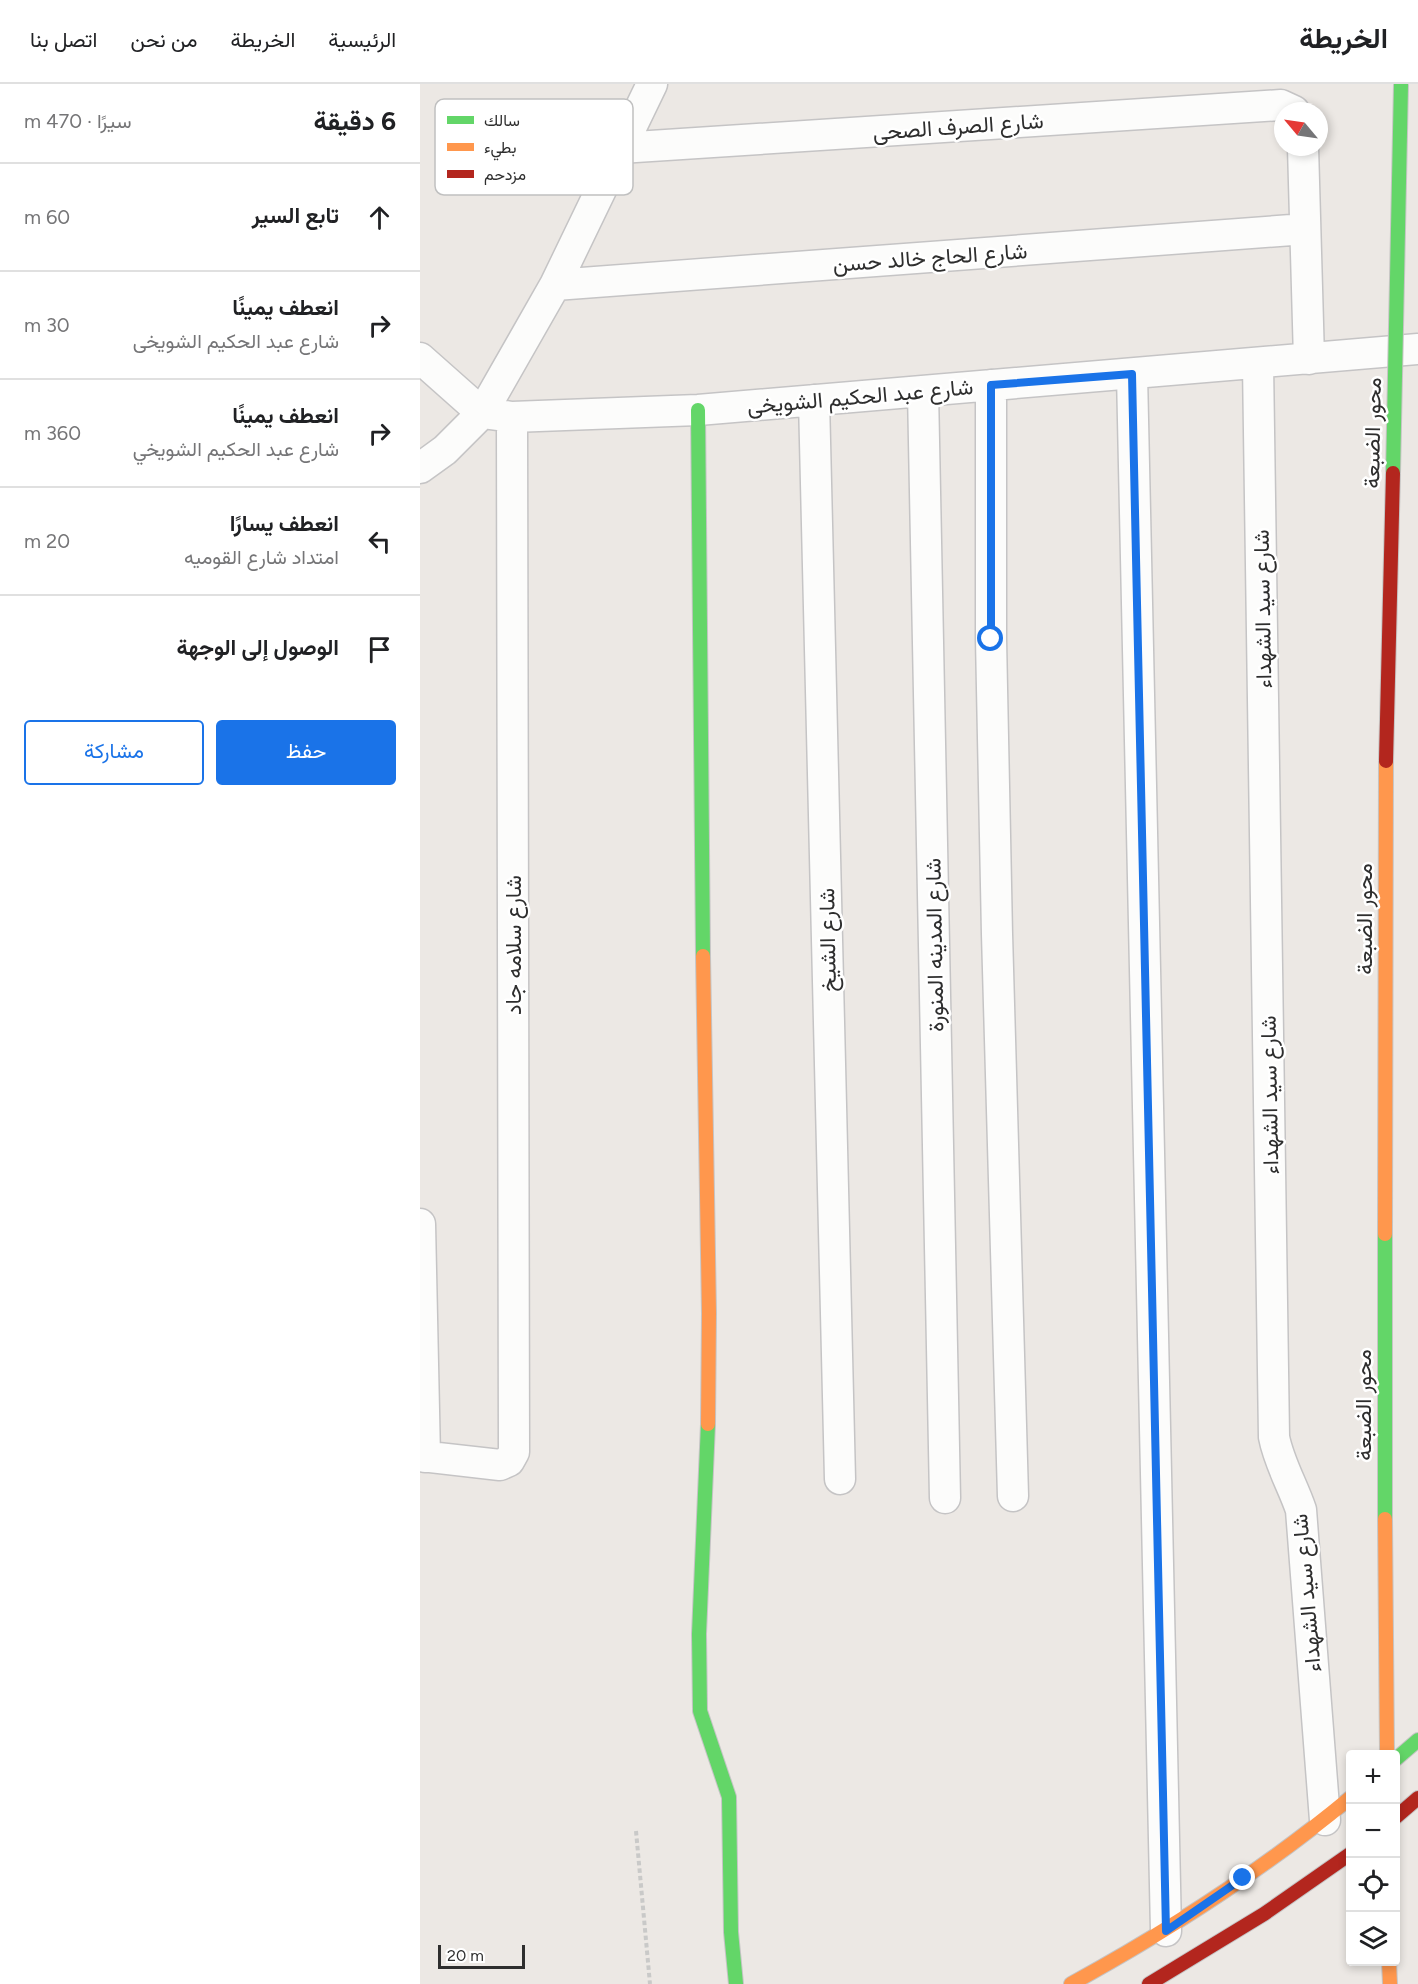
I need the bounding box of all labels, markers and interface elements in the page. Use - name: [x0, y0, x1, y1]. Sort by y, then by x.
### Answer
- text: الخريطة: [1299, 21, 1388, 55]
- text: اتصل بنا: [30, 27, 97, 52]
- text: من نحن: [130, 27, 197, 52]
- text: الخريطة: [230, 27, 295, 52]
- text: الرئيسية: [328, 27, 396, 52]
- legend: [435, 99, 633, 195]
- north arrow: [1274, 102, 1328, 156]
- text: 6 دقيقة: [313, 105, 396, 137]
- street label: شارع الصرف الصحى: [872, 107, 1044, 147]
- text: سيرًا · 470 m: [24, 109, 132, 133]
- text: سالك: [484, 111, 520, 130]
- text: بطيء: [484, 138, 516, 161]
- text: مزدحم: [484, 165, 526, 185]
- icon: ahead: [363, 201, 396, 234]
- text: تابع السير: [252, 202, 339, 229]
- text: 60 m: [24, 205, 70, 229]
- street label: شارع الحاج خالد حسن: [832, 237, 1028, 279]
- text: انعطف يمينًا: [232, 294, 339, 321]
- icon: right: [363, 309, 396, 342]
- text: 30 m: [24, 313, 70, 337]
- text: شارع عبد الحكيم الشويخى: [133, 329, 339, 353]
- street label: شارع عبد الحكيم الشويخى: [746, 373, 974, 421]
- street label: محور الضبعة: [1358, 377, 1387, 489]
- text: انعطف يمينًا: [232, 402, 339, 429]
- icon: right: [363, 417, 396, 450]
- text: 360 m: [24, 421, 81, 445]
- text: شارع عبد الحكيم الشويخي: [133, 437, 339, 461]
- text: انعطف يسارًا: [230, 510, 339, 537]
- icon: left: [363, 525, 396, 558]
- text: 20 m: [24, 529, 70, 553]
- street label: شارع سيد الشهداء: [1248, 529, 1278, 689]
- text: امتداد شارع القوميه: [184, 545, 339, 569]
- route start: [977, 625, 1003, 651]
- icon: arrive: [363, 633, 396, 666]
- text: الوصول إلى الوجهة: [176, 634, 339, 661]
- button: مشاركة: [24, 720, 204, 785]
- button: حفظ: [216, 720, 396, 785]
- street label: شارع المدينه المنورة: [919, 858, 951, 1032]
- street label: محور الضبعة: [1351, 863, 1378, 975]
- street label: شارع سلامه جاد: [500, 875, 528, 1015]
- street label: شارع الشيخ: [813, 888, 843, 992]
- street label: شارع سيد الشهداء: [1255, 1015, 1285, 1175]
- street label: محور الضبعة: [1350, 1349, 1377, 1461]
- street label: شارع سيد الشهداء: [1286, 1513, 1328, 1673]
- map controls: [1346, 1750, 1400, 1966]
- button: +: [1346, 1750, 1400, 1804]
- button: −: [1346, 1804, 1400, 1858]
- button: locate: [1346, 1858, 1400, 1912]
- route end: [1229, 1864, 1255, 1890]
- button: layers: [1346, 1912, 1400, 1966]
- scale bar: [438, 1942, 525, 1970]
- text: 20 m: [447, 1946, 484, 1965]

